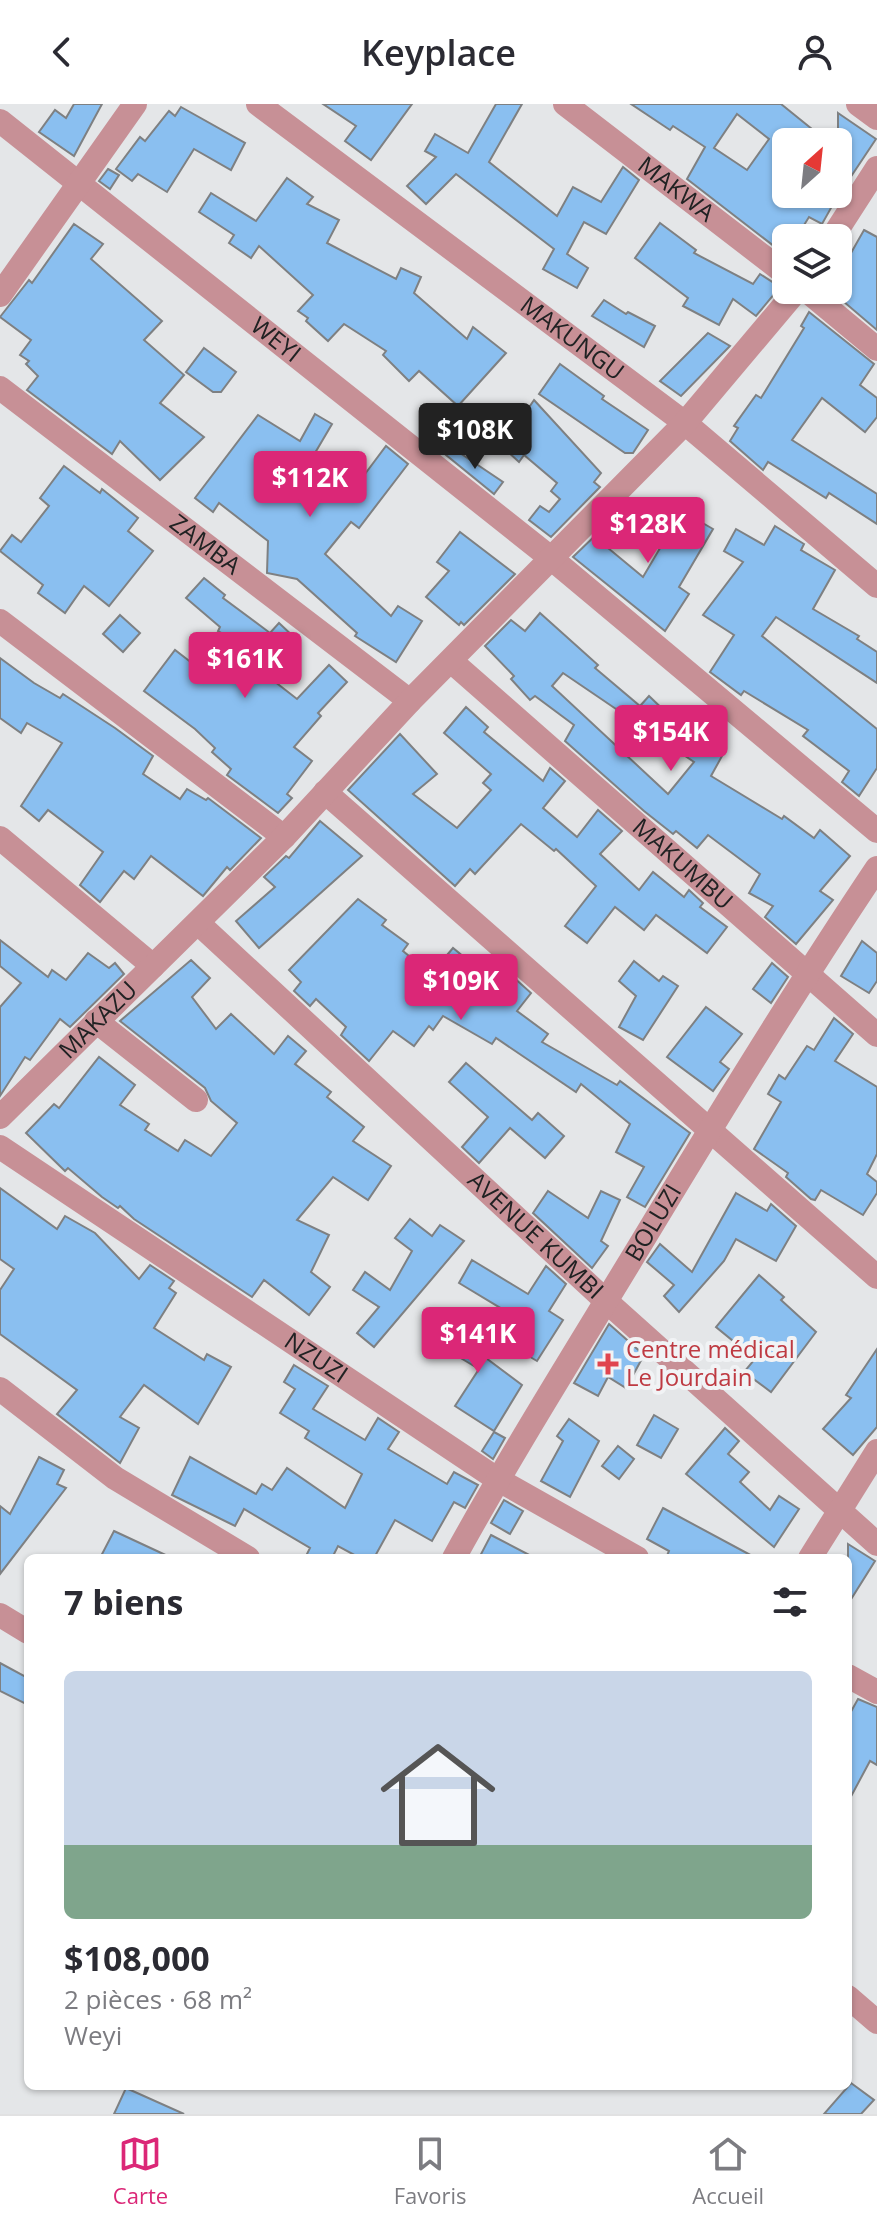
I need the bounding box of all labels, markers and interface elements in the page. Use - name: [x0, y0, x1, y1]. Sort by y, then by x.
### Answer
- text: Keyplace: [361, 28, 516, 77]
- icon: back: [40, 30, 84, 74]
- icon: person: [793, 30, 837, 74]
- north arrow: [772, 128, 852, 208]
- map controls: [772, 128, 852, 304]
- street label: MAKWA: [632, 148, 723, 229]
- button: layers: [772, 224, 852, 304]
- street label: MAKUNGU: [514, 288, 632, 387]
- street label: WEYI: [245, 308, 309, 369]
- pin: $108K: [419, 403, 531, 471]
- text: $108K: [437, 411, 513, 447]
- pin: $112K: [254, 451, 366, 519]
- text: $112K: [272, 459, 348, 495]
- pin: $128K: [592, 497, 704, 565]
- text: $128K: [610, 505, 686, 541]
- street label: ZAMBA: [164, 506, 249, 582]
- pin: $161K: [189, 632, 301, 700]
- text: $161K: [207, 640, 283, 676]
- pin: $154K: [615, 705, 727, 773]
- text: $154K: [633, 713, 709, 749]
- street label: MAKUMBU: [626, 810, 741, 916]
- pin: $109K: [405, 954, 517, 1022]
- text: $109K: [423, 962, 499, 998]
- street label: MAKAZU: [51, 973, 144, 1065]
- street label: AVENUE KUMBI: [461, 1163, 611, 1306]
- street label: BOLUZI: [616, 1177, 688, 1267]
- pin: $141K: [422, 1307, 534, 1375]
- text: $141K: [440, 1315, 516, 1351]
- street label: NZUZI: [279, 1324, 355, 1390]
- place label: Centre médical Le Jourdain: [626, 1332, 795, 1393]
- marker: Centre médical Le Jourdain: [597, 1353, 619, 1375]
- text: 7 biens: [64, 1579, 184, 1625]
- icon: filters: [768, 1580, 812, 1624]
- icon: home: [366, 1723, 510, 1867]
- text: $108,000: [64, 1935, 210, 1981]
- text: 2 pièces · 68 m²: [64, 1981, 252, 2017]
- text: Weyi: [64, 2017, 122, 2053]
- tab: Carte: [113, 2132, 168, 2210]
- tab: Favoris: [394, 2132, 467, 2210]
- tab: Accueil: [692, 2132, 764, 2210]

